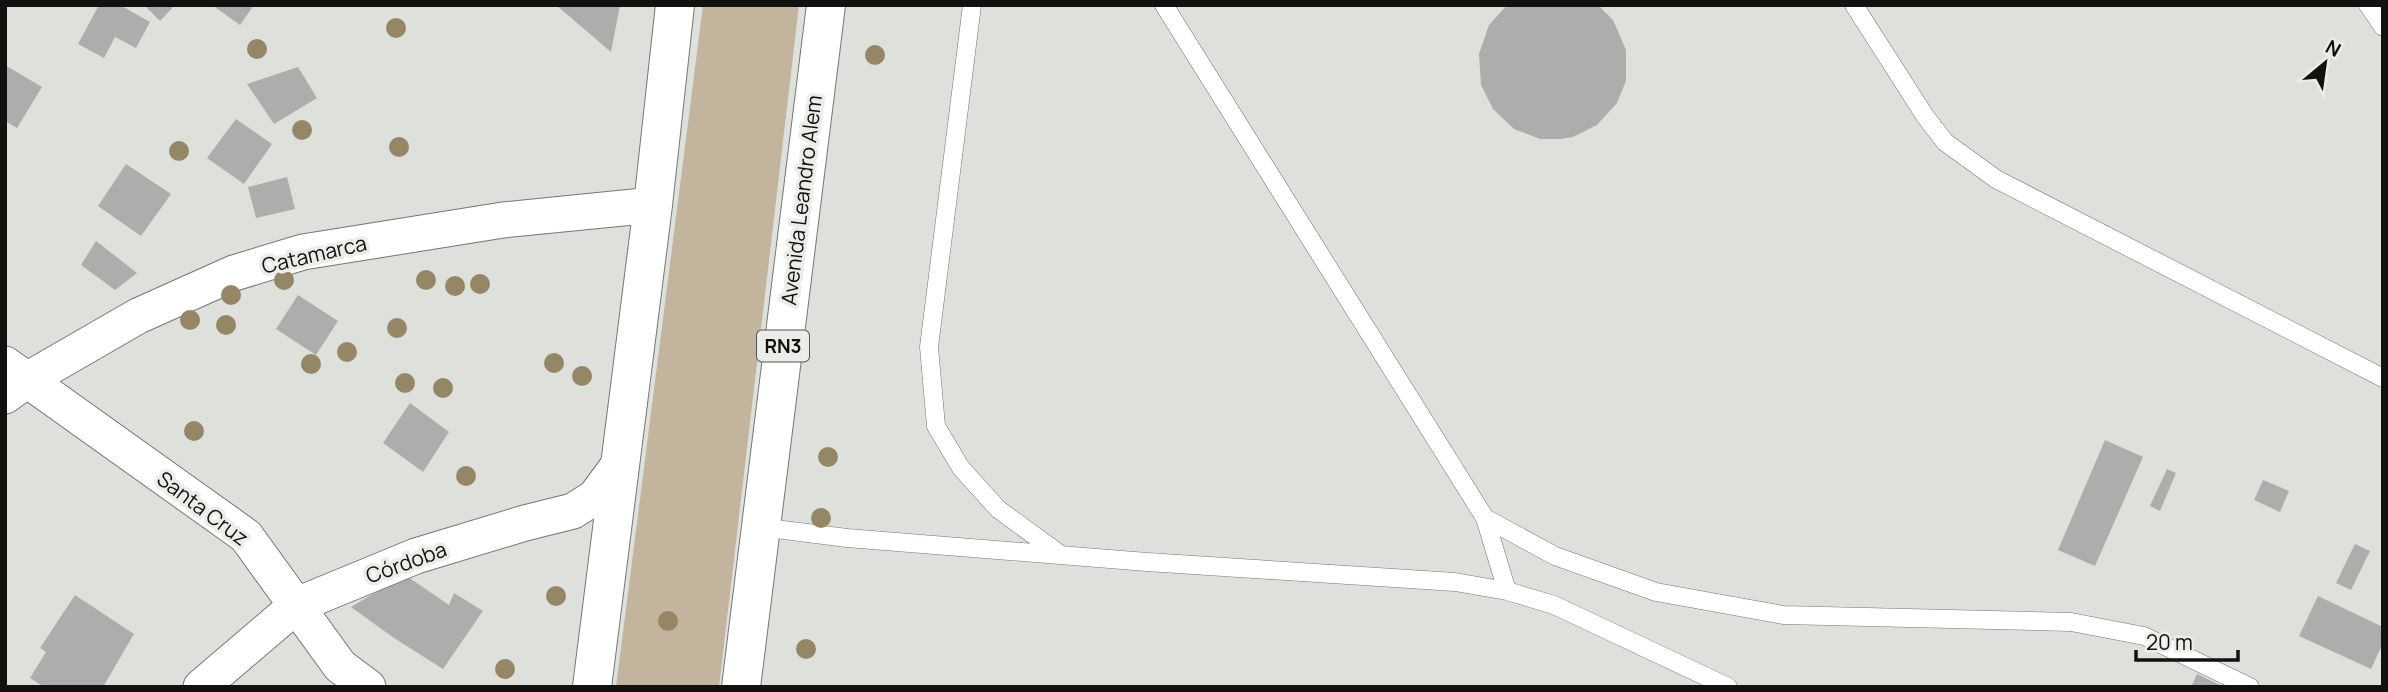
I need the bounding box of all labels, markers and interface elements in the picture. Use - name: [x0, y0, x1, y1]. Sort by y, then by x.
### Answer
- north arrow: [2290, 28, 2360, 98]
- text: N: [2321, 33, 2346, 63]
- street label: Avenida Leandro Alem: [774, 93, 828, 307]
- street label: Catamarca: [259, 228, 369, 280]
- road number: RN3: [757, 330, 809, 362]
- street label: Santa Cruz: [152, 464, 254, 552]
- street label: Córdoba: [362, 535, 450, 589]
- scale bar: [2136, 618, 2238, 662]
- text: 20 m: [2146, 628, 2193, 656]

